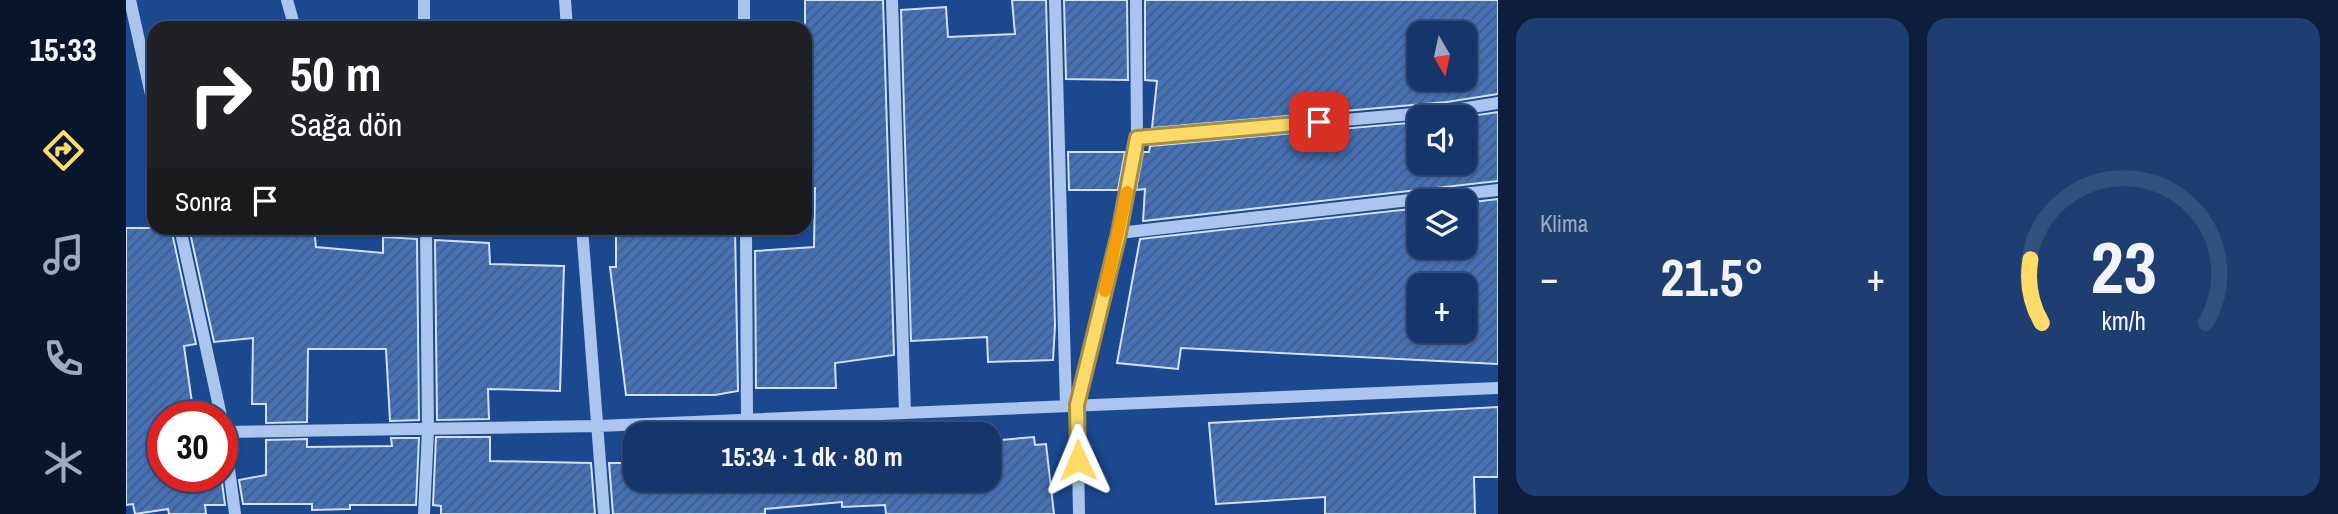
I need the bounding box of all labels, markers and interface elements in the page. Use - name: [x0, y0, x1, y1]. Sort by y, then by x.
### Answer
- north arrow: [1407, 21, 1477, 91]
- map controls: [1407, 21, 1477, 343]
- text: 15:33: [29, 28, 97, 71]
- text: 50 m: [290, 40, 382, 106]
- icon: right: [175, 49, 266, 140]
- pin: [1289, 92, 1349, 152]
- text: Sağa dön: [290, 103, 402, 146]
- icon: arrive: [1300, 103, 1338, 141]
- button: sound: [1407, 105, 1477, 175]
- icon: directions: [39, 126, 88, 175]
- icon: arrive: [246, 182, 284, 220]
- text: Sonra: [175, 184, 232, 219]
- button: layers: [1407, 189, 1477, 259]
- text: Klima: [1540, 208, 1588, 239]
- text: 23: [2090, 218, 2157, 316]
- icon: music: [39, 230, 88, 279]
- text: 21.5°: [1661, 242, 1764, 312]
- text: −: [1540, 252, 1558, 303]
- text: +: [1867, 252, 1885, 303]
- button: +: [1407, 273, 1477, 343]
- text: km/h: [2101, 304, 2146, 338]
- icon: phone: [39, 334, 88, 383]
- speed limit sign: 30: [147, 401, 238, 492]
- position arrow: [1041, 423, 1115, 497]
- icon: climate: [39, 438, 88, 487]
- text: 15:34 · 1 dk · 80 m: [721, 439, 903, 474]

